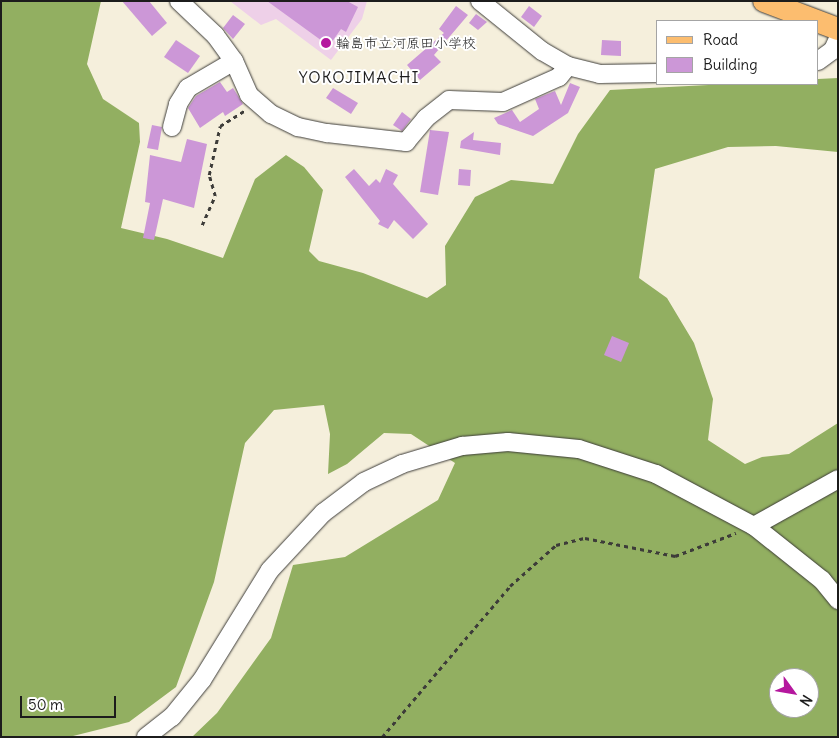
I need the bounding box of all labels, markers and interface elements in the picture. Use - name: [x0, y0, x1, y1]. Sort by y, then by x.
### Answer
- legend: [656, 20, 819, 85]
- text: Road: [703, 30, 738, 49]
- place label: 輪島市立河原田小学校: [336, 35, 476, 51]
- marker: 輪島市立河原田小学校: [320, 37, 332, 49]
- text: Building: [703, 55, 758, 74]
- district label: YOKOJIMACHI: [297, 67, 421, 87]
- north arrow: [769, 668, 819, 718]
- scale bar: [22, 686, 119, 718]
- text: N: [796, 692, 816, 709]
- text: 50 m: [28, 695, 63, 714]

